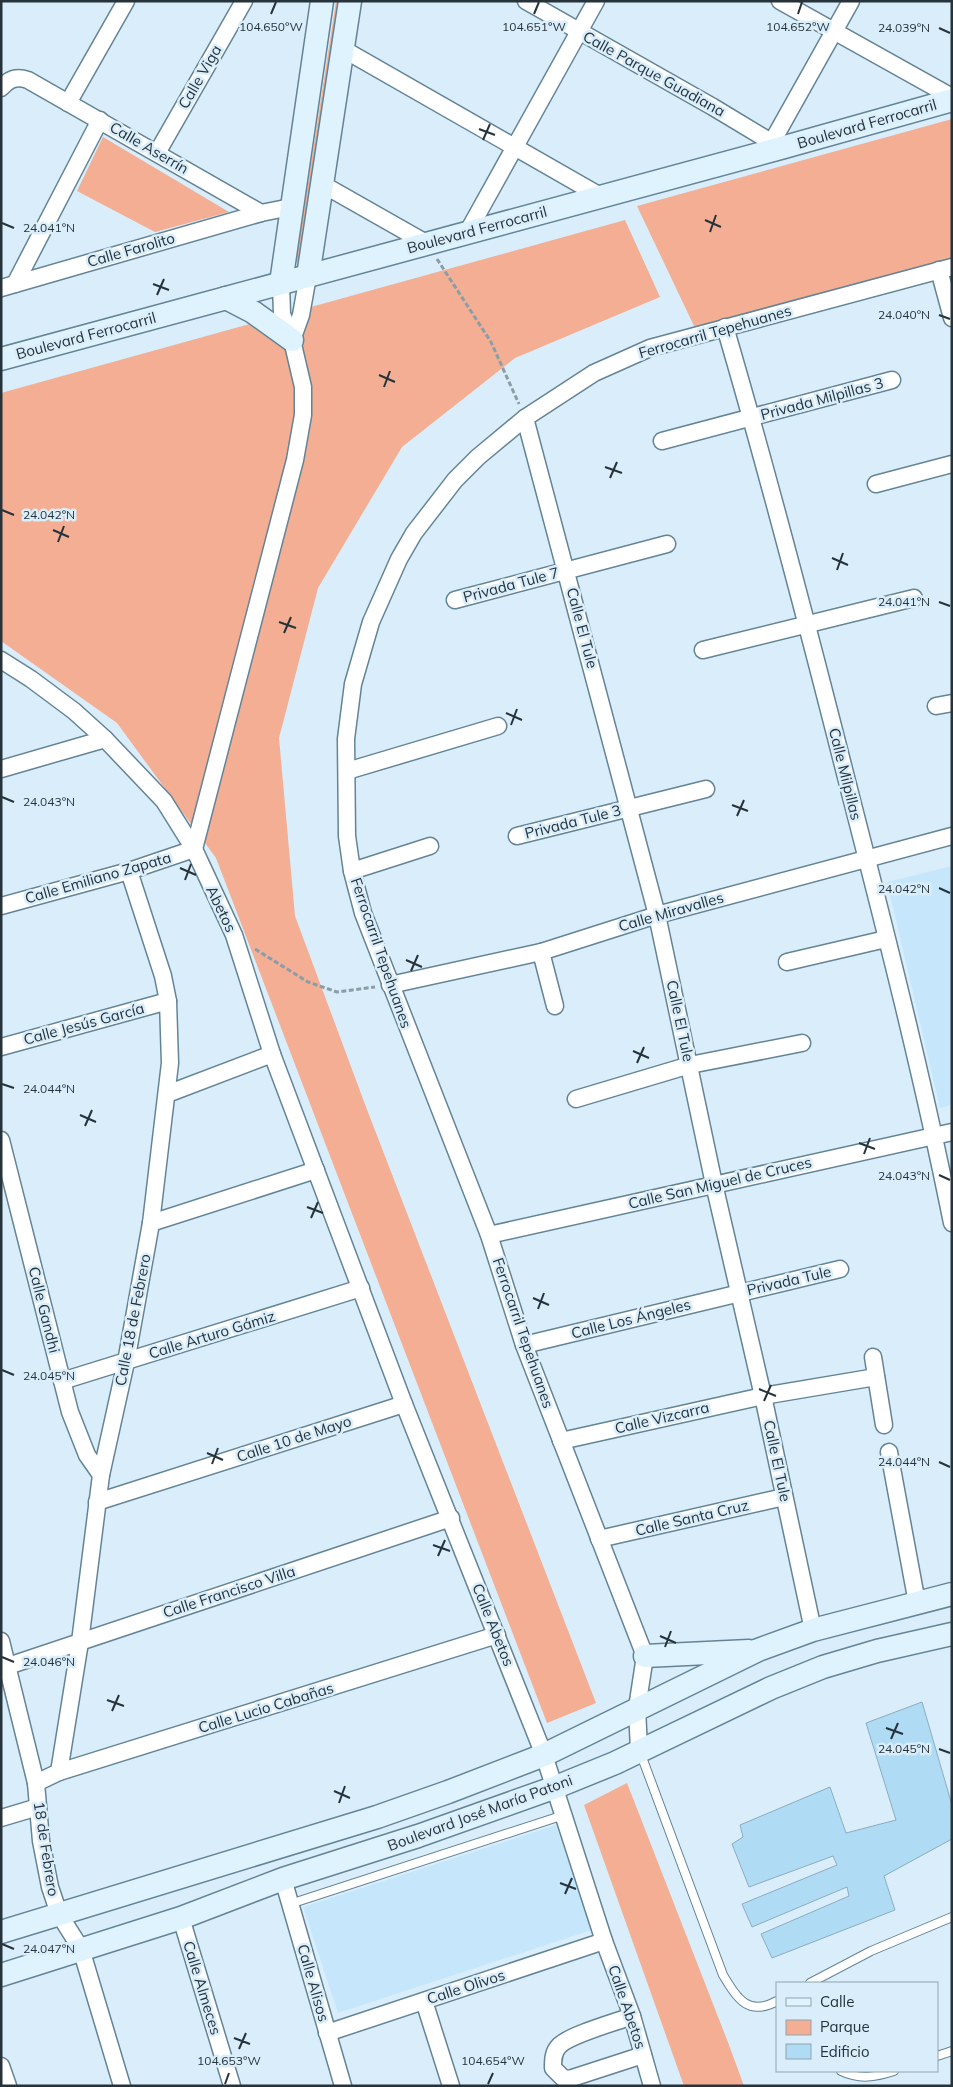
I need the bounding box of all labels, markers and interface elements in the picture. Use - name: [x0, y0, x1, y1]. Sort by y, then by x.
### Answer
- text: 104.650°W: [239, 19, 303, 34]
- text: 104.651°W: [502, 19, 566, 34]
- text: 104.652°W: [766, 19, 830, 34]
- text: 24.039°N: [878, 20, 930, 35]
- street label: Calle Parque Guadiana: [580, 27, 729, 121]
- street label: Calle Viga: [174, 42, 225, 112]
- street label: Boulevard Ferrocarril: [795, 95, 939, 153]
- street label: Calle Aserrín: [106, 117, 192, 178]
- street label: Boulevard Ferrocarril: [405, 202, 549, 257]
- text: 24.041°N: [23, 220, 75, 235]
- street label: Calle Farolito: [85, 228, 177, 271]
- street label: Ferrocarril Tepehuanes: [636, 301, 793, 362]
- text: 24.040°N: [878, 307, 930, 322]
- street label: Boulevard Ferrocarril: [14, 308, 158, 363]
- street label: Privada Milpillas 3: [758, 373, 885, 424]
- text: 24.042°N: [23, 507, 75, 522]
- street label: Privada Tule 7: [461, 563, 561, 606]
- street label: Calle El Tule: [563, 585, 602, 670]
- text: 24.041°N: [878, 594, 930, 609]
- street label: Calle Milpillas: [825, 726, 866, 822]
- text: 24.043°N: [23, 794, 75, 809]
- street label: Privada Tule 3: [523, 800, 623, 843]
- street label: Calle Emiliano Zapata: [23, 848, 173, 907]
- street label: Ferrocarril Tepehuanes: [347, 875, 416, 1031]
- text: 24.042°N: [878, 881, 930, 896]
- street label: Abetos: [202, 882, 241, 935]
- street label: Calle Miravalles: [616, 887, 726, 936]
- street label: Calle El Tule: [663, 978, 698, 1063]
- street label: Calle Jesús García: [21, 998, 146, 1049]
- text: 24.044°N: [23, 1081, 75, 1096]
- street label: Calle San Miguel de Cruces: [626, 1152, 813, 1213]
- text: 24.043°N: [878, 1168, 930, 1183]
- street label: Calle 18 de Febrero: [110, 1252, 155, 1387]
- street label: Ferrocarril Tepehuanes: [489, 1255, 558, 1411]
- street label: Privada Tule: [745, 1262, 833, 1299]
- street label: Calle Gandhi: [25, 1265, 64, 1355]
- street label: Calle Los Ángeles: [569, 1294, 693, 1343]
- street label: Calle Arturo Gámiz: [146, 1306, 278, 1363]
- text: 24.045°N: [23, 1368, 75, 1383]
- street label: Calle Vizcarra: [613, 1397, 711, 1438]
- street label: Calle 10 de Mayo: [234, 1411, 354, 1466]
- street label: Calle El Tule: [760, 1418, 795, 1503]
- text: 24.044°N: [878, 1454, 930, 1469]
- street label: Calle Santa Cruz: [633, 1495, 751, 1540]
- street label: Calle Francisco Villa: [160, 1561, 297, 1622]
- street label: Calle Abetos: [468, 1581, 519, 1669]
- text: 24.046°N: [23, 1654, 75, 1669]
- street label: Calle Lucio Cabañas: [196, 1678, 336, 1737]
- text: 24.045°N: [878, 1741, 930, 1756]
- street label: Boulevard José María Patoni: [385, 1770, 575, 1855]
- street label: 18 de Febrero: [30, 1800, 63, 1898]
- street label: Calle Almeces: [179, 1939, 226, 2037]
- text: 24.047°N: [23, 1941, 75, 1956]
- street label: Calle Alisos: [293, 1942, 334, 2024]
- street label: Calle Abetos: [604, 1962, 651, 2051]
- street label: Calle Olivos: [424, 1965, 507, 2008]
- legend: [776, 1982, 938, 2072]
- text: Calle: [820, 1992, 854, 2011]
- text: Parque: [820, 2017, 870, 2036]
- text: Edificio: [820, 2042, 870, 2061]
- text: 104.653°W: [197, 2053, 261, 2068]
- text: 104.654°W: [461, 2053, 525, 2068]

